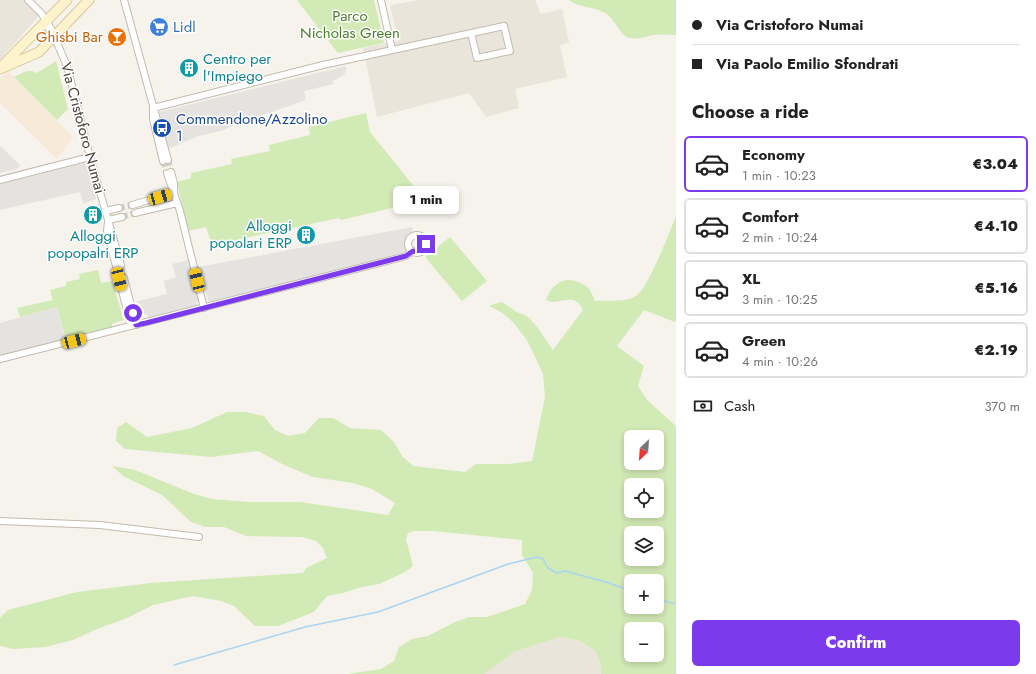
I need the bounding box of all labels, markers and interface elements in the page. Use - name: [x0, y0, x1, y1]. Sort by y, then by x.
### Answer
- park label: Parco Nicholas Green: [300, 5, 400, 44]
- text: Via Cristoforo Numai: [716, 14, 863, 36]
- supermarket icon: Lidl: [148, 16, 170, 38]
- place label: Lidl: [173, 16, 196, 38]
- place label: Ghisbi Bar: [36, 26, 104, 48]
- bar icon: Ghisbi Bar: [106, 26, 128, 48]
- place label: Centro per l'Impiego: [203, 48, 272, 87]
- text: Via Paolo Emilio Sfondrati: [716, 53, 898, 75]
- building icon: Centro per l'Impiego: [178, 57, 200, 79]
- street label: Via Cristoforo Numai: [55, 60, 111, 196]
- text: Choose a ride: [692, 99, 809, 125]
- place label: Commendone/Azzolino 1: [176, 108, 328, 147]
- bus stop icon: Commendone/Azzolino 1: [151, 117, 173, 139]
- text: Economy: [742, 144, 805, 166]
- icon: car: [694, 146, 730, 182]
- text: €3.04: [972, 153, 1018, 175]
- text: 1 min · 10:23: [742, 166, 816, 185]
- callout: 1 min: [393, 186, 459, 214]
- car: [147, 188, 173, 206]
- text: 1 min: [410, 190, 442, 209]
- building icon: Alloggi popopalri ERP: [82, 204, 104, 226]
- text: Comfort: [742, 206, 799, 228]
- icon: car: [694, 208, 730, 244]
- place label: Alloggi popolari ERP: [209, 215, 292, 254]
- text: €4.10: [974, 215, 1018, 237]
- building icon: Alloggi popolari ERP: [295, 224, 317, 246]
- place label: Alloggi popopalri ERP: [47, 225, 139, 264]
- text: 2 min · 10:24: [742, 228, 818, 247]
- route end: [417, 235, 435, 253]
- car: [110, 266, 128, 292]
- car: [188, 267, 206, 293]
- text: XL: [742, 268, 760, 290]
- icon: car: [694, 270, 730, 306]
- text: €5.16: [975, 277, 1018, 299]
- text: 3 min · 10:25: [742, 290, 817, 309]
- route start: [124, 304, 142, 322]
- text: Green: [742, 330, 786, 352]
- car: [61, 332, 87, 350]
- icon: car: [694, 332, 730, 368]
- text: €2.19: [974, 339, 1018, 361]
- text: 4 min · 10:26: [742, 352, 818, 371]
- icon: cash: [692, 395, 714, 417]
- text: Cash: [724, 395, 755, 417]
- text: 370 m: [984, 397, 1020, 416]
- north arrow: [624, 430, 664, 470]
- map controls: [624, 430, 664, 662]
- button: locate: [624, 478, 664, 518]
- button: layers: [624, 526, 664, 566]
- button: +: [624, 574, 664, 614]
- button: Confirm: [692, 620, 1020, 666]
- button: −: [624, 622, 664, 662]

